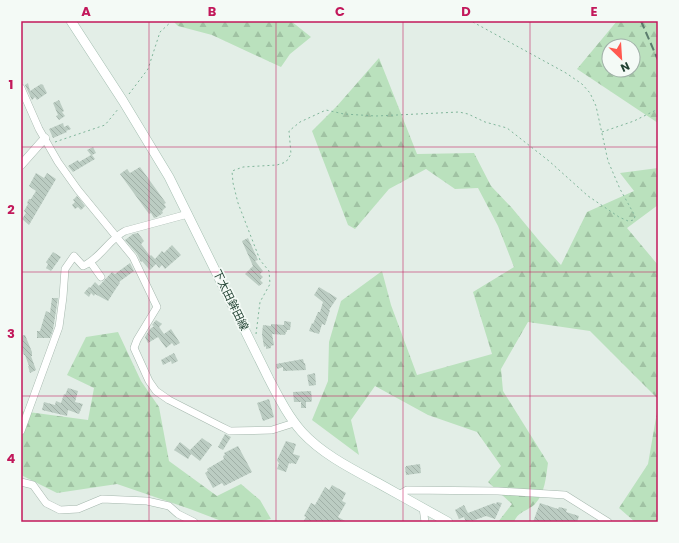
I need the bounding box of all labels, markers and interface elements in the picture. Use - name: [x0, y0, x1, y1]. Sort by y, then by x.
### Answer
- text: A: [81, 2, 91, 21]
- text: B: [208, 2, 217, 21]
- text: C: [335, 2, 345, 21]
- text: D: [461, 2, 471, 21]
- text: E: [590, 2, 598, 21]
- north arrow: [601, 38, 641, 78]
- text: N: [618, 58, 632, 76]
- text: 1: [9, 75, 13, 94]
- text: 2: [7, 200, 15, 219]
- street label: 下太田鉾田線: [209, 267, 253, 333]
- text: 3: [7, 324, 15, 343]
- text: 4: [7, 449, 16, 468]

